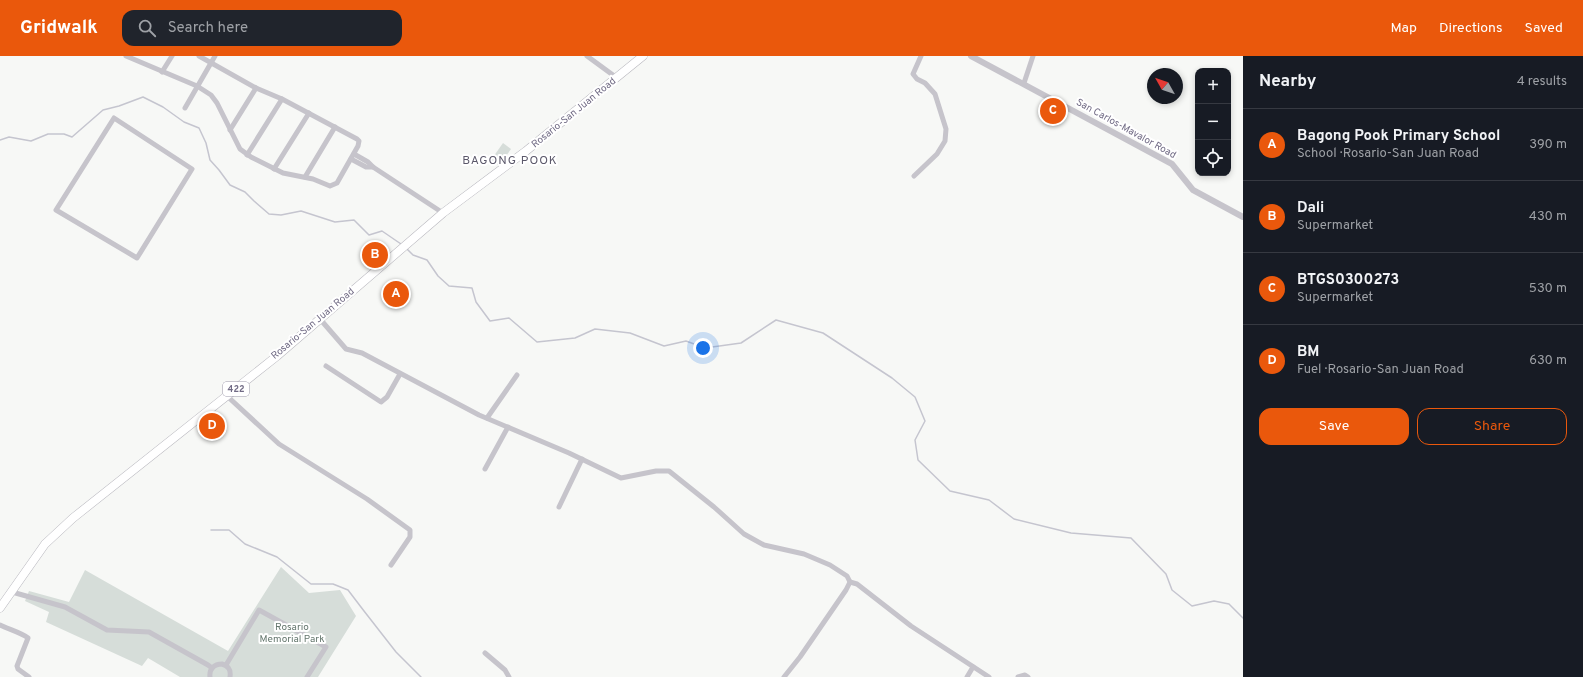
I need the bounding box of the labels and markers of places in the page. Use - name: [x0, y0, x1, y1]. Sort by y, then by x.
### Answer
- pin: C: [1040, 96, 1066, 126]
- pin: B: [362, 240, 388, 270]
- pin: A: [383, 279, 409, 309]
- pin: D: [199, 411, 225, 441]

